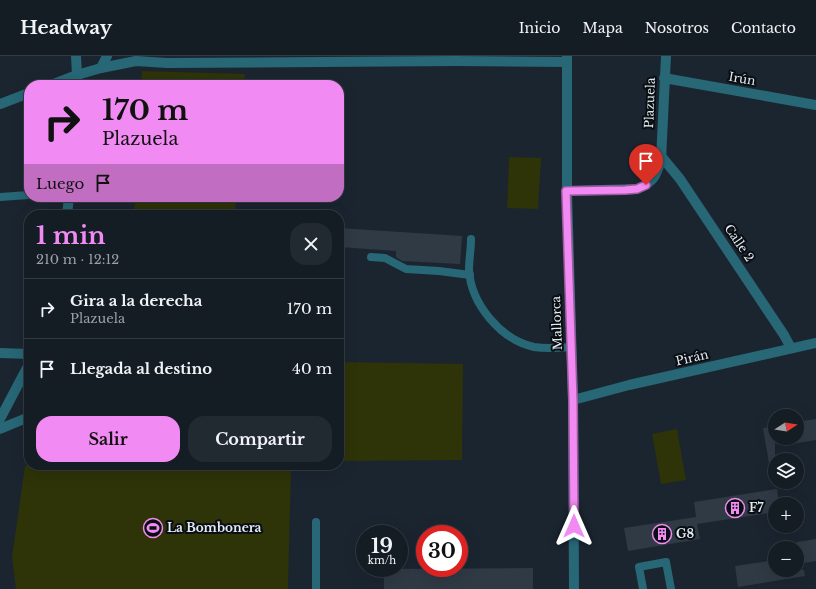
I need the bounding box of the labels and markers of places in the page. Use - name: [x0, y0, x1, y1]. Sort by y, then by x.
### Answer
- pin: [629, 144, 663, 185]
- building icon: F7: [724, 497, 746, 519]
- place label: F7: [749, 500, 764, 515]
- sports icon: La Bombonera: [142, 517, 164, 539]
- place label: La Bombonera: [167, 520, 262, 535]
- building icon: G8: [651, 523, 673, 545]
- place label: G8: [676, 526, 695, 541]

